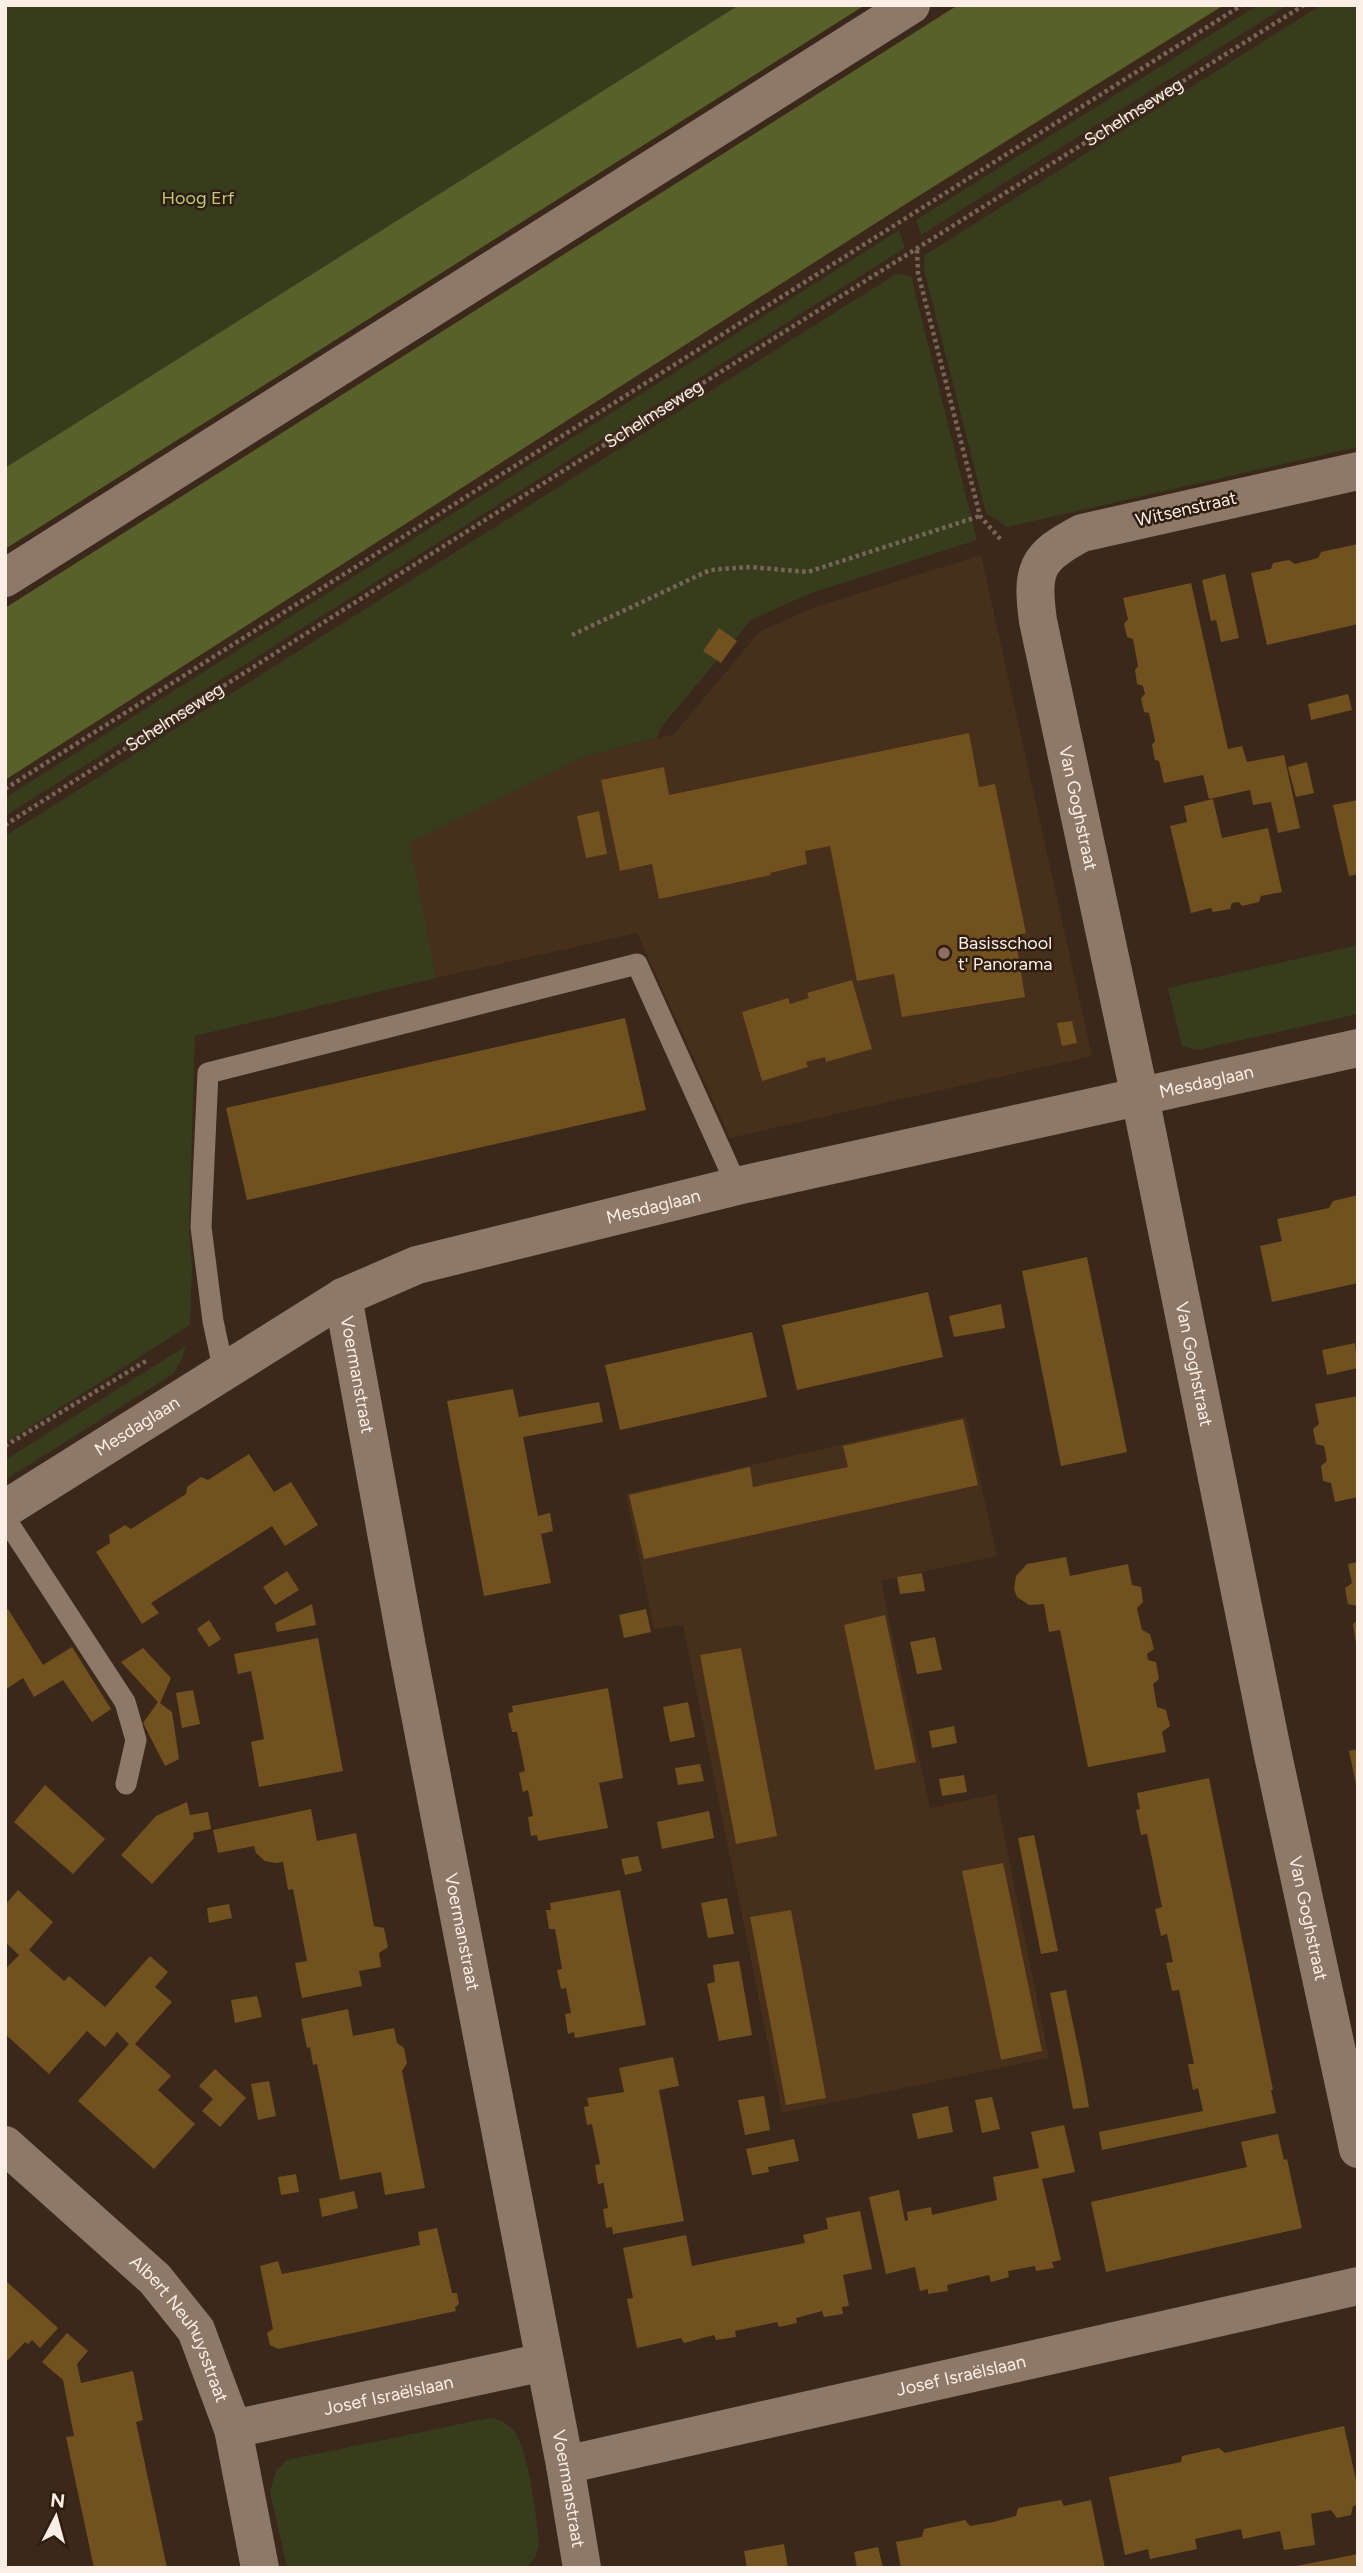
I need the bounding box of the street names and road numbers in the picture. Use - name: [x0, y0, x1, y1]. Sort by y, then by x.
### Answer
- street label: Schelmseweg: [1080, 73, 1187, 151]
- street label: Schelmseweg: [600, 375, 707, 453]
- street label: Witsenstraat: [1133, 487, 1239, 531]
- street label: Schelmseweg: [121, 678, 228, 757]
- street label: Van Goghstraat: [1054, 744, 1102, 873]
- street label: Mesdaglaan: [1157, 1061, 1256, 1103]
- street label: Mesdaglaan: [604, 1184, 703, 1229]
- street label: Van Goghstraat: [1171, 1300, 1217, 1429]
- street label: Voermanstraat: [336, 1314, 379, 1435]
- street label: Mesdaglaan: [91, 1391, 184, 1461]
- street label: Van Goghstraat: [1284, 1854, 1332, 1983]
- street label: Voermanstraat: [440, 1871, 484, 1993]
- street label: Albert Neuhuysstraat: [125, 2251, 233, 2406]
- street label: Josef Israëlslaan: [894, 2350, 1028, 2401]
- street label: Josef Israëlslaan: [321, 2371, 455, 2420]
- street label: Voermanstraat: [547, 2428, 590, 2550]

